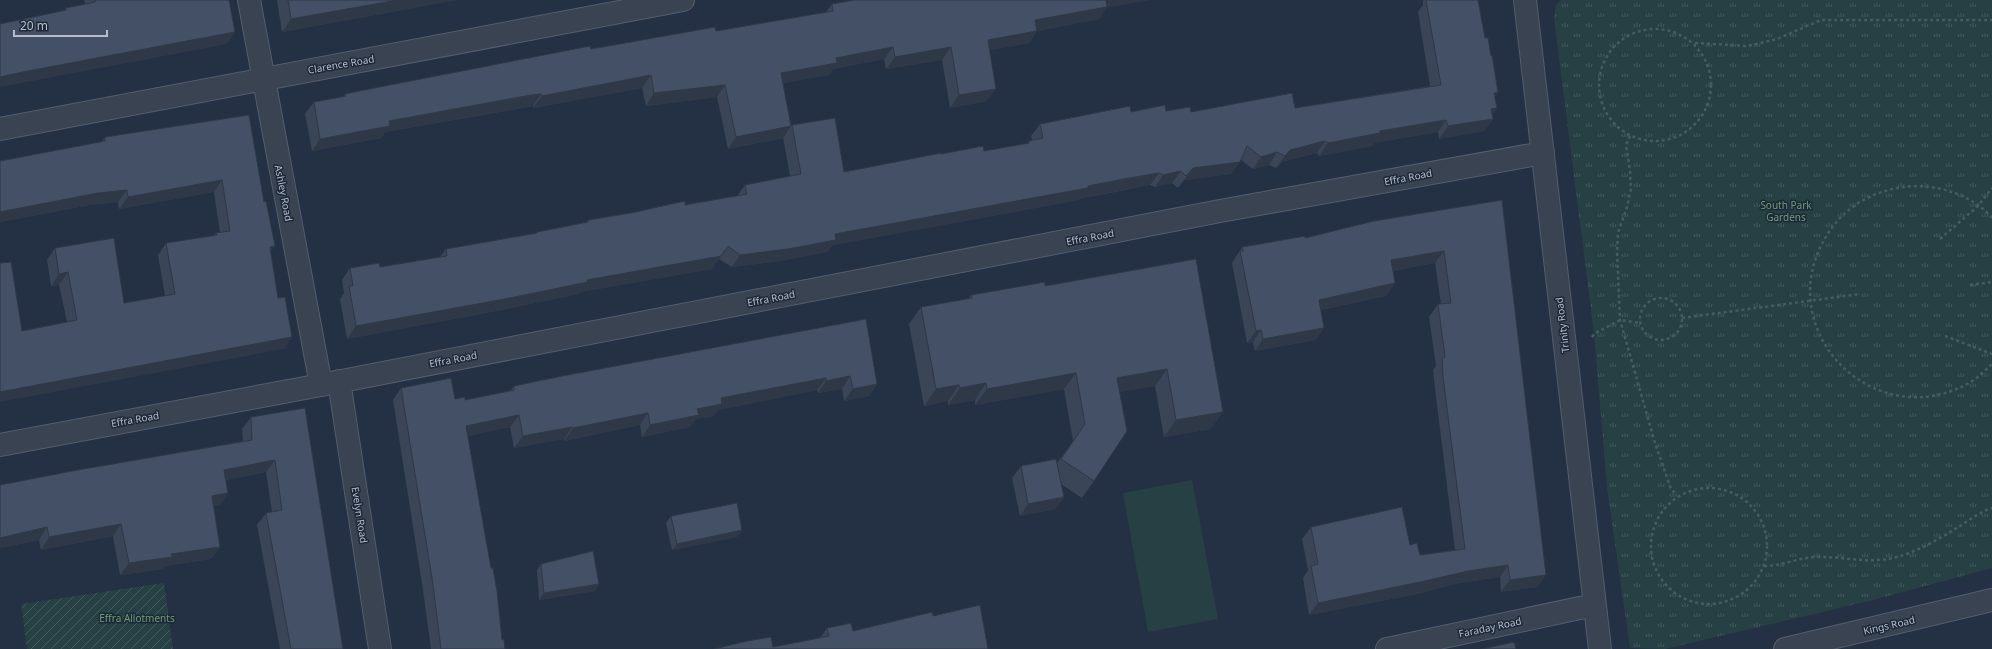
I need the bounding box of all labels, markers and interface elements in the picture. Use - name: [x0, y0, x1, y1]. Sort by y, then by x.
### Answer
- scale bar: [14, 12, 107, 38]
- text: 20 m: [20, 17, 48, 34]
- street label: Clarence Road: [307, 51, 375, 77]
- street label: Ashley Road: [272, 164, 296, 222]
- street label: Effra Road: [1383, 165, 1433, 189]
- park label: South Park Gardens: [1760, 198, 1812, 224]
- street label: Effra Road: [1065, 225, 1115, 249]
- street label: Effra Road: [746, 286, 796, 310]
- street label: Trinity Road: [1552, 296, 1572, 354]
- street label: Effra Road: [428, 347, 478, 371]
- street label: Effra Road: [110, 408, 160, 430]
- street label: Evelyn Road: [349, 486, 371, 544]
- park label: Effra Allotments: [99, 611, 175, 625]
- street label: Kings Road: [1862, 612, 1916, 638]
- street label: Faraday Road: [1457, 614, 1523, 640]

